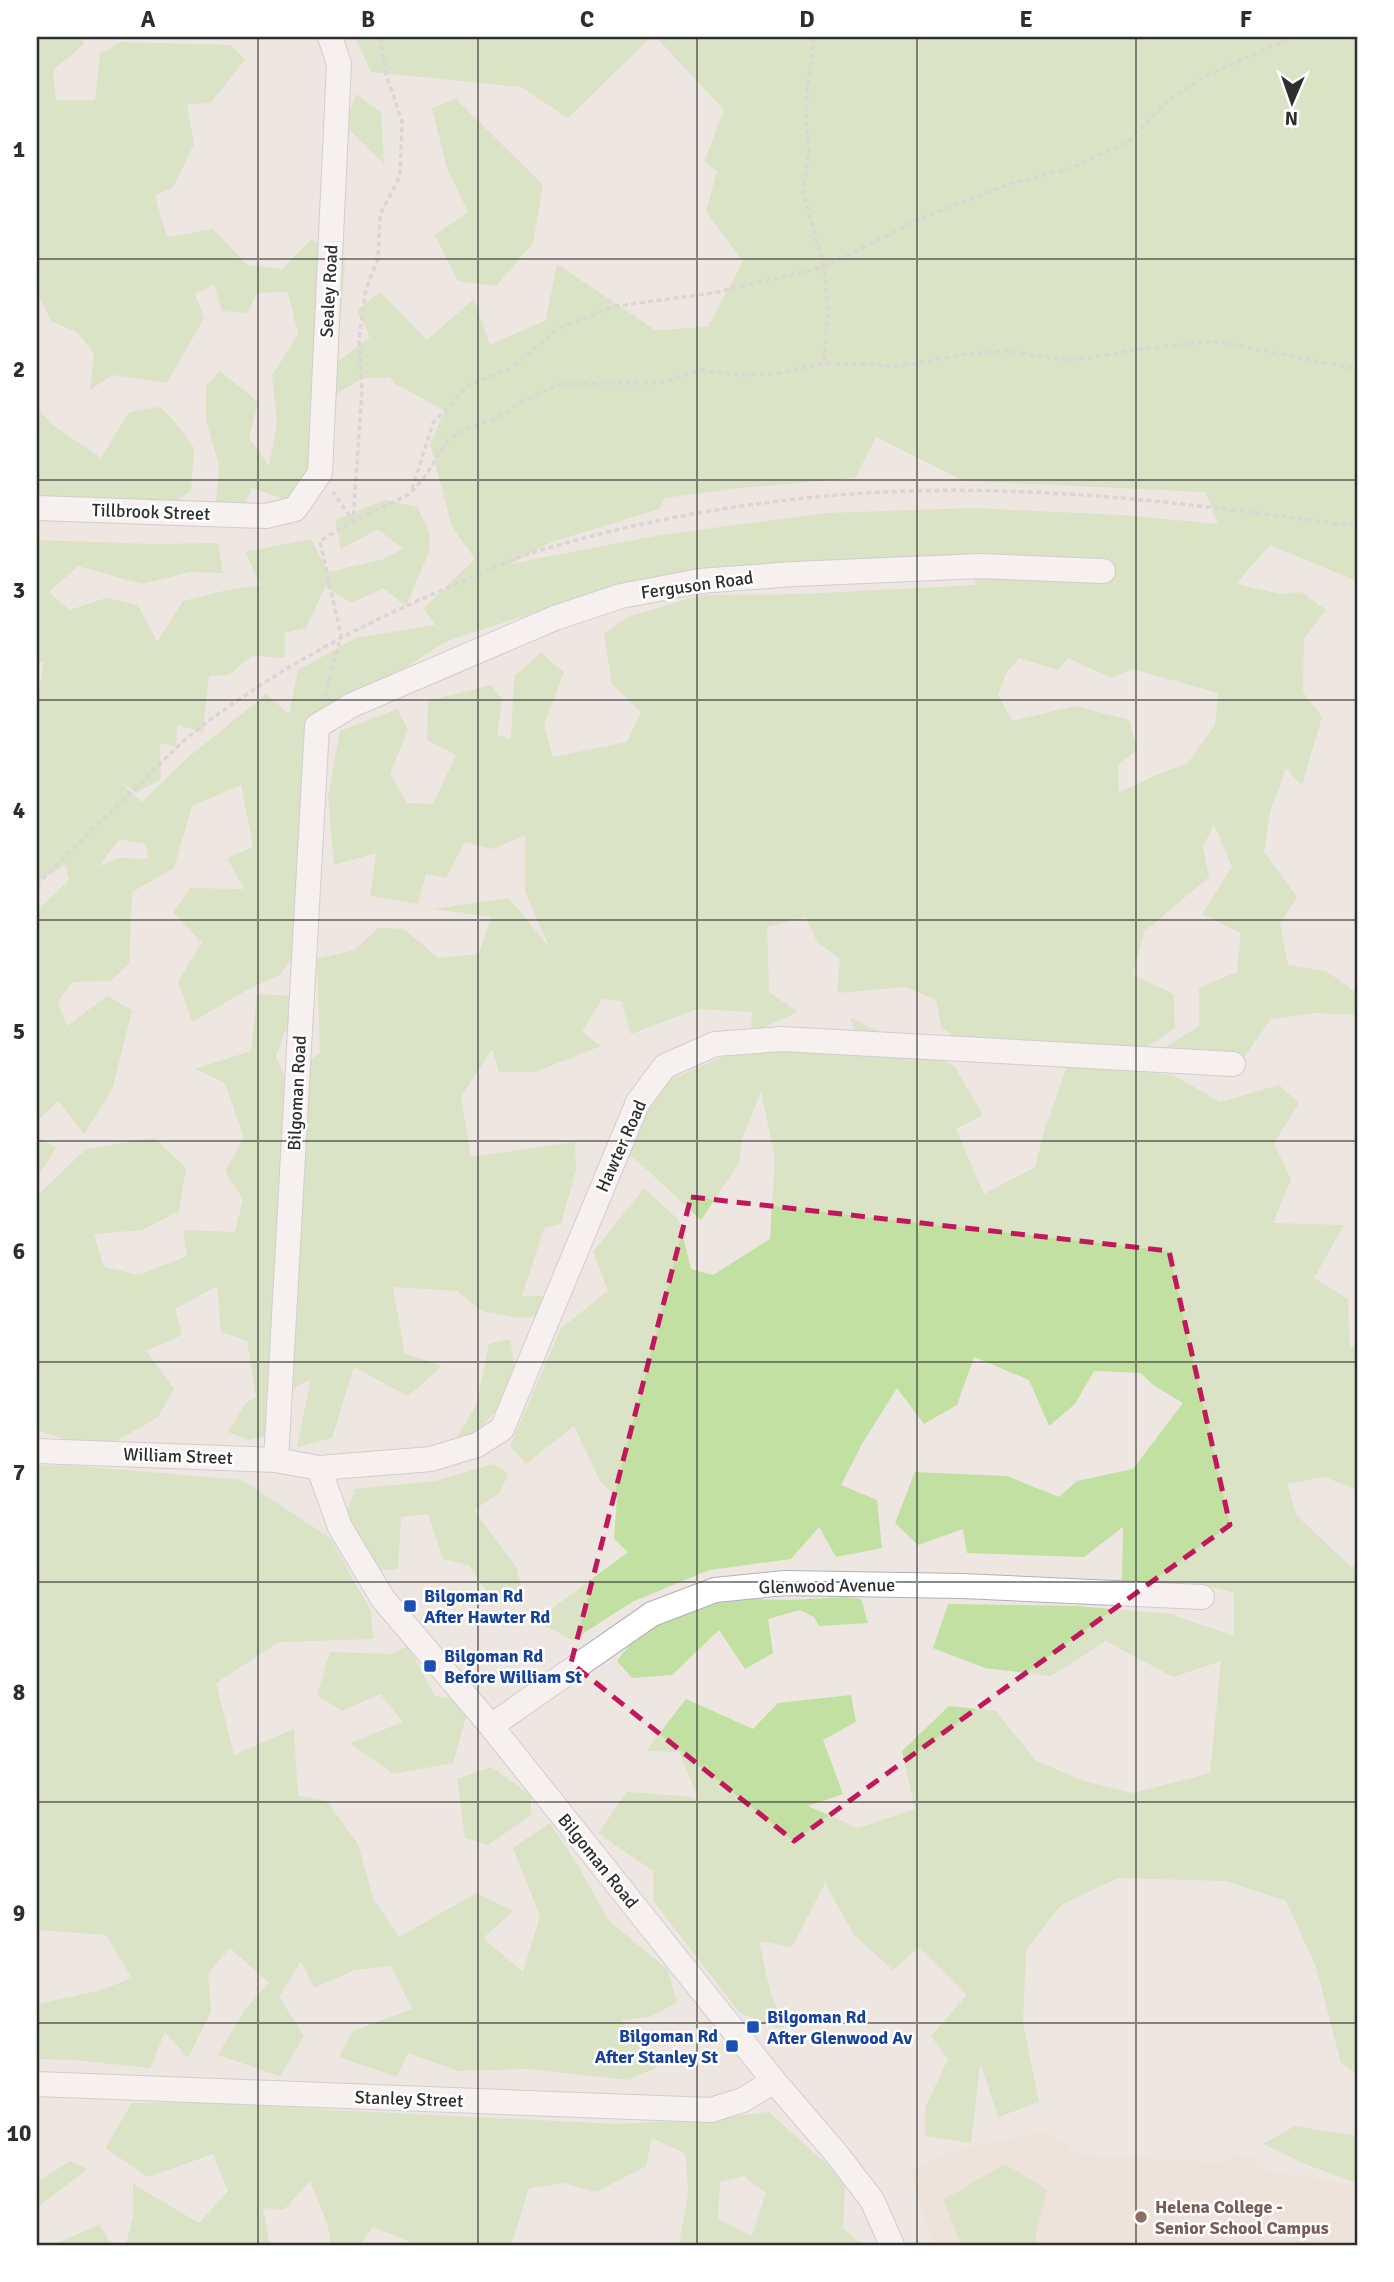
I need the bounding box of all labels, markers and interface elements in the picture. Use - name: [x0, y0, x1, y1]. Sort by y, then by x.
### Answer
- text: A: [141, 5, 156, 34]
- text: B: [361, 5, 375, 34]
- text: C: [580, 5, 594, 34]
- text: D: [799, 5, 815, 34]
- text: E: [1019, 5, 1033, 34]
- text: F: [1240, 5, 1252, 34]
- north arrow: [1258, 66, 1328, 136]
- text: N: [1284, 106, 1298, 130]
- text: 1: [13, 135, 25, 164]
- street label: Sealey Road: [316, 244, 342, 338]
- text: 2: [13, 355, 25, 384]
- street label: Tillbrook Street: [91, 499, 211, 525]
- street label: Ferguson Road: [639, 566, 755, 604]
- text: 3: [13, 576, 25, 605]
- text: 4: [13, 796, 25, 825]
- text: 5: [13, 1017, 25, 1046]
- street label: Bilgoman Road: [283, 1035, 311, 1151]
- street label: Hawter Road: [591, 1096, 651, 1196]
- text: 6: [13, 1237, 25, 1266]
- street label: William Street: [123, 1443, 233, 1469]
- text: 7: [13, 1458, 25, 1487]
- street label: Glenwood Avenue: [759, 1574, 895, 1598]
- place label: Bilgoman Rd After Hawter Rd: [424, 1585, 551, 1628]
- marker: Bilgoman Rd After Hawter Rd: [402, 1598, 418, 1614]
- place label: Bilgoman Rd Before William St: [444, 1645, 582, 1688]
- marker: Bilgoman Rd Before William St: [422, 1658, 438, 1674]
- text: 8: [13, 1678, 25, 1707]
- street label: Bilgoman Road: [553, 1809, 643, 1913]
- text: 9: [13, 1899, 25, 1928]
- place label: Bilgoman Rd After Glenwood Av: [767, 2006, 912, 2049]
- marker: Bilgoman Rd After Glenwood Av: [745, 2019, 761, 2035]
- place label: Bilgoman Rd After Stanley St: [595, 2025, 718, 2068]
- marker: Bilgoman Rd After Stanley St: [724, 2038, 740, 2054]
- street label: Stanley Street: [354, 2086, 464, 2112]
- text: 10: [7, 2119, 31, 2148]
- place label: Helena College - Senior School Campus: [1155, 2196, 1329, 2239]
- marker: Helena College - Senior School Campus: [1133, 2209, 1149, 2225]

